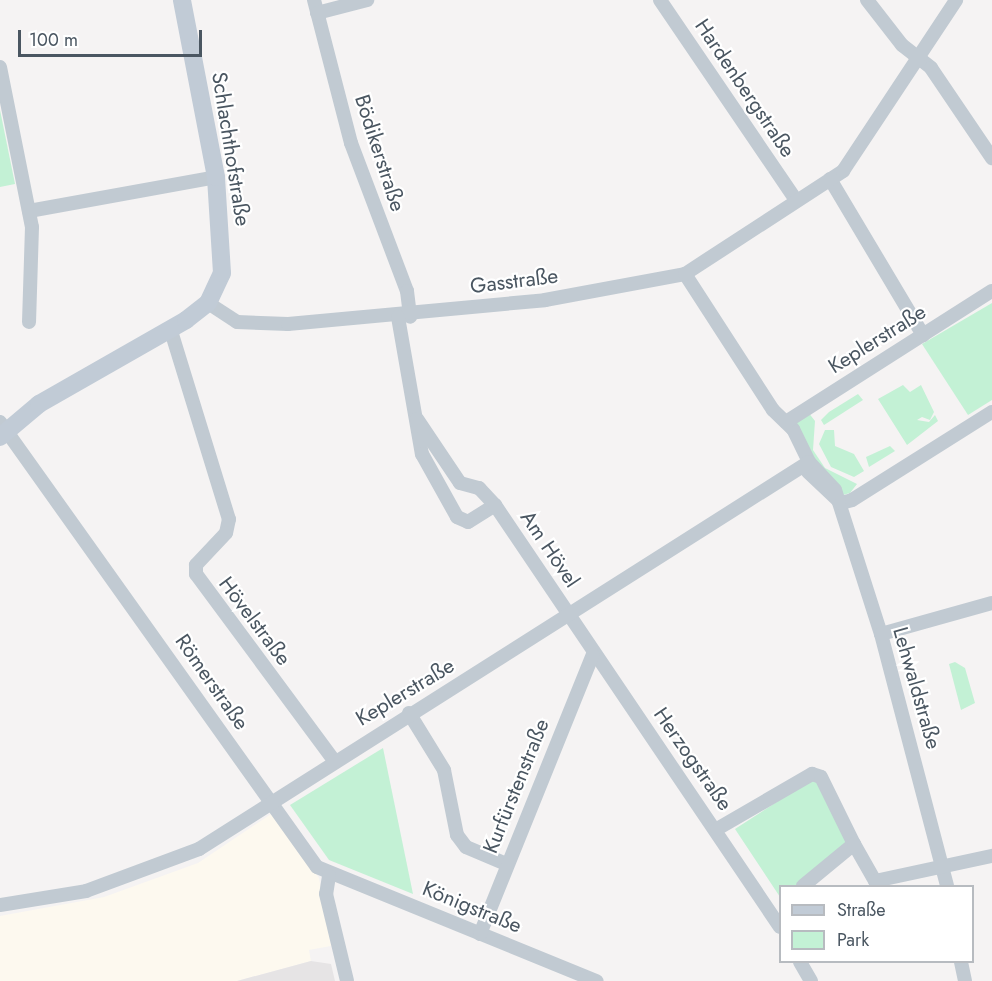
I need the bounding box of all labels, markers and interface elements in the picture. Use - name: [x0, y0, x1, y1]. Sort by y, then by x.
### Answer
- street label: Hardenbergstraße: [689, 14, 801, 162]
- scale bar: [21, 18, 206, 56]
- text: 100 m: [29, 27, 78, 53]
- street label: Schlachthofstraße: [206, 70, 256, 228]
- street label: Bödikerstraße: [349, 92, 411, 214]
- street label: Gasstraße: [469, 263, 559, 299]
- street label: Keplerstraße: [824, 299, 930, 379]
- street label: Am Hövel: [515, 506, 585, 592]
- street label: Hövelstraße: [214, 572, 296, 670]
- street label: Lehwaldstraße: [888, 624, 946, 752]
- street label: Römerstraße: [170, 629, 254, 735]
- street label: Keplerstraße: [351, 653, 459, 731]
- street label: Herzogstraße: [648, 703, 738, 815]
- street label: Kurfürstenstraße: [478, 715, 554, 857]
- street label: Königstraße: [419, 876, 525, 938]
- legend: [779, 885, 974, 963]
- text: Straße: [837, 897, 885, 923]
- text: Park: [837, 927, 869, 953]

